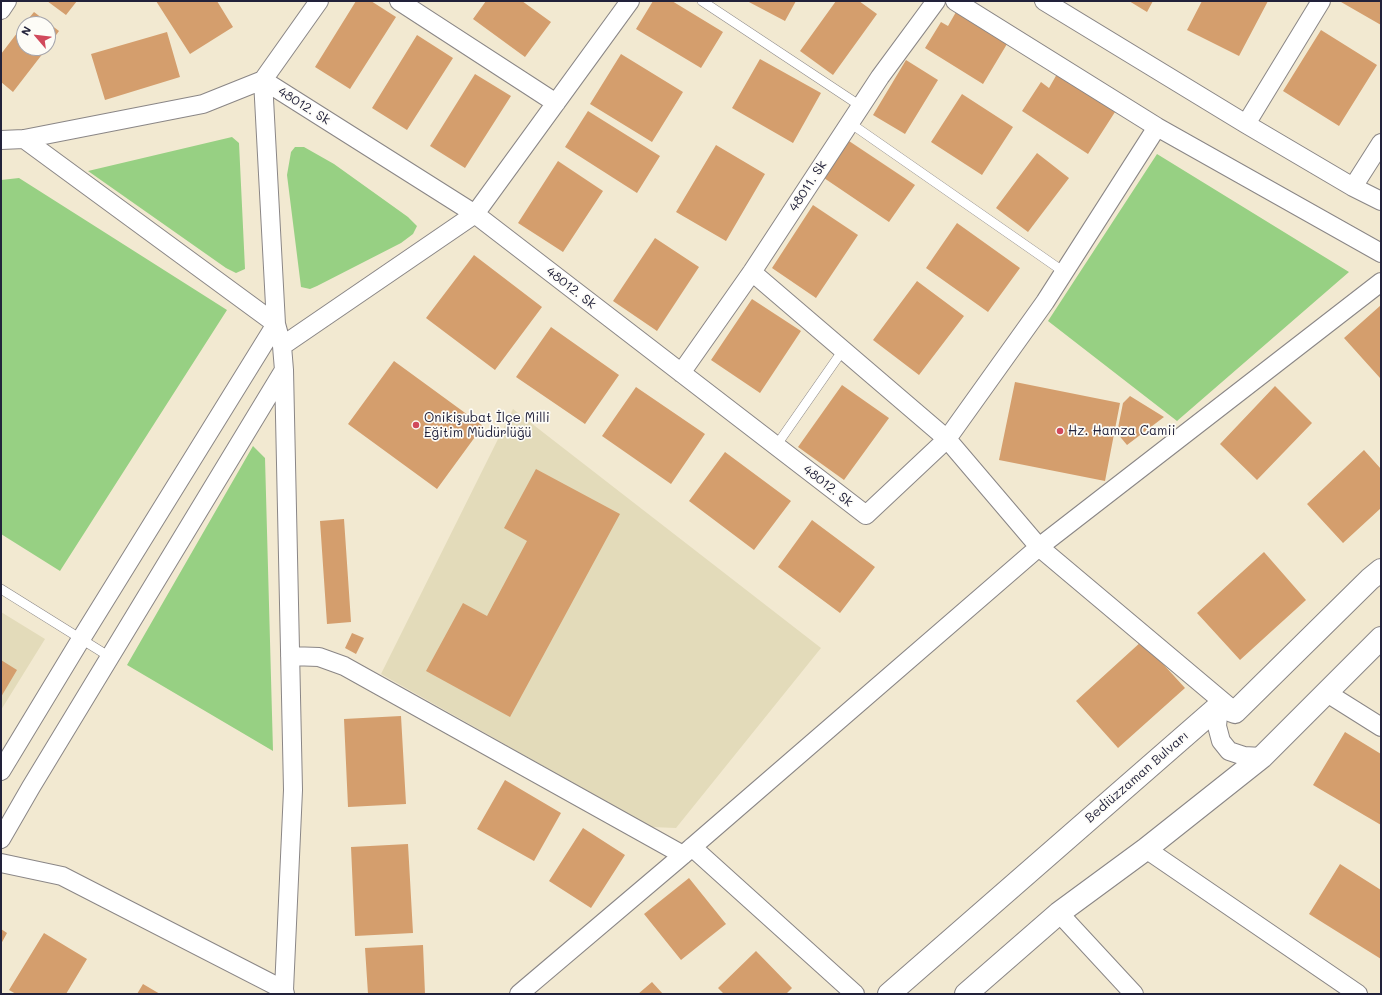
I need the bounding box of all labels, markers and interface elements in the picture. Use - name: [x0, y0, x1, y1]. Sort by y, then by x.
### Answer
- north arrow: [16, 16, 56, 56]
- text: N: [17, 23, 34, 38]
- street label: 48012. Sk: [275, 84, 333, 128]
- street label: 48011. Sk: [786, 158, 830, 214]
- street label: 48012. Sk: [543, 264, 599, 312]
- place label: Onikişubat İlçe Milli Eğitim Müdürlüğü: [424, 410, 550, 441]
- marker: Onikişubat İlçe Milli Eğitim Müdürlüğü: [411, 420, 421, 430]
- place label: Hz. Hamza Camii: [1068, 423, 1175, 439]
- marker: Hz. Hamza Camii: [1055, 426, 1065, 436]
- street label: 48012. Sk: [800, 462, 856, 510]
- street label: Bediüzzaman Bulvarı: [1082, 728, 1192, 826]

